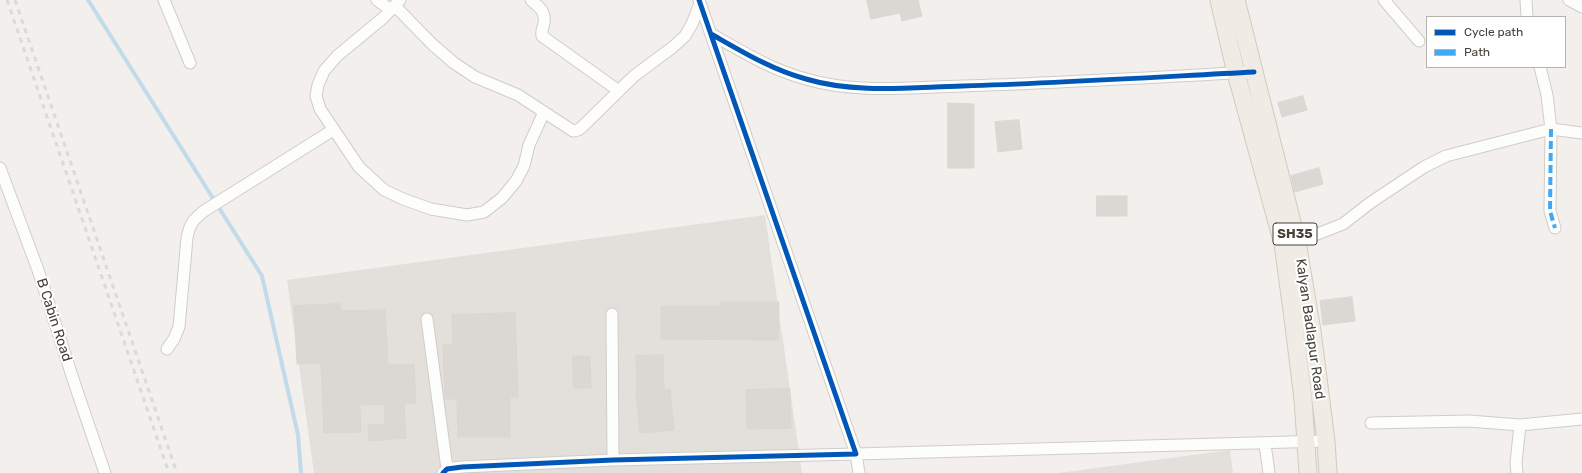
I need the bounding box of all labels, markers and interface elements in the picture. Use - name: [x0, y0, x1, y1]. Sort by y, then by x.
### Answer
- legend: [1426, 16, 1566, 68]
- text: Cycle path: [1464, 25, 1523, 39]
- text: Path: [1464, 45, 1490, 59]
- road number: SH35: [1273, 223, 1317, 245]
- street label: Kalyan Badlapur Road: [1292, 258, 1328, 400]
- street label: B Cabin Road: [33, 276, 75, 364]

